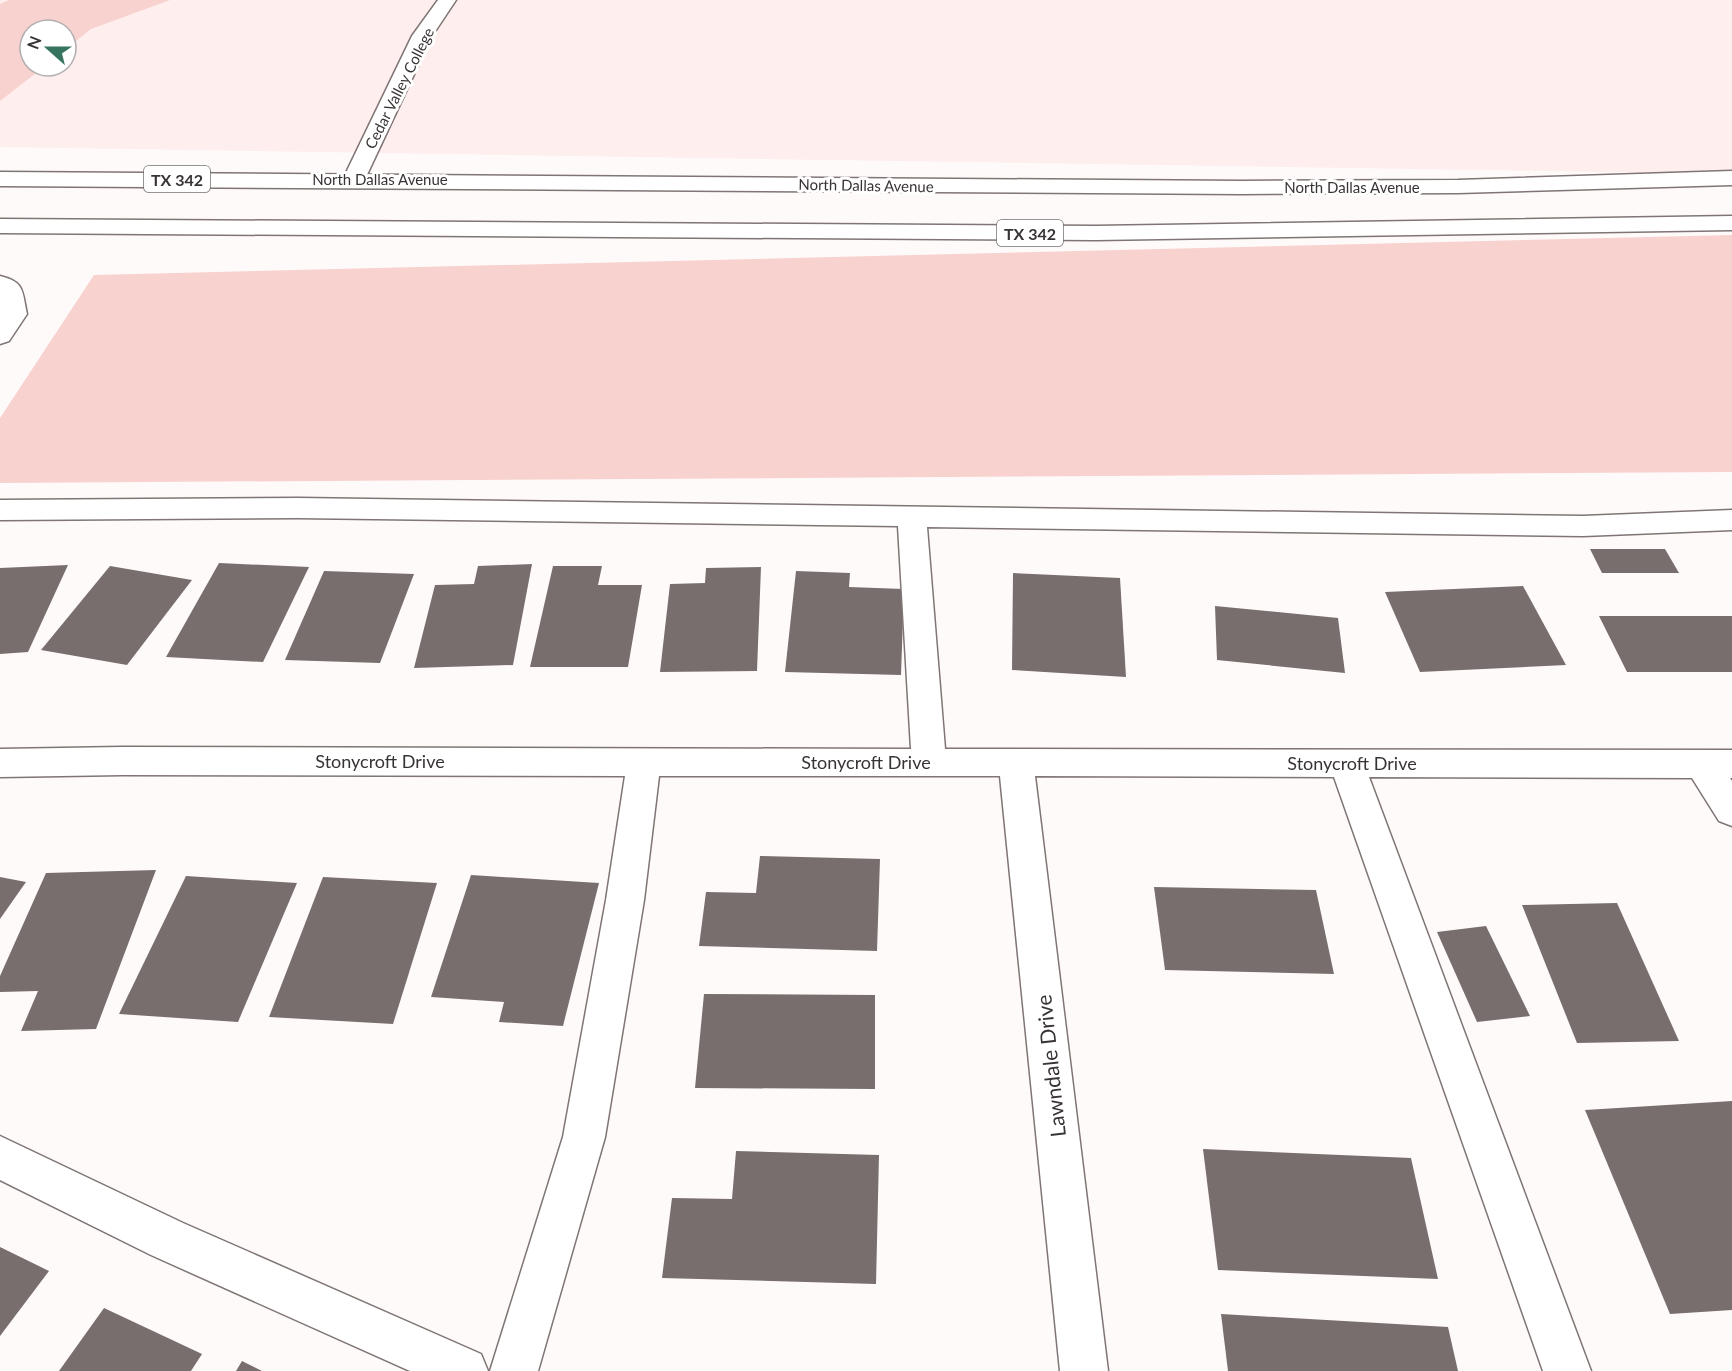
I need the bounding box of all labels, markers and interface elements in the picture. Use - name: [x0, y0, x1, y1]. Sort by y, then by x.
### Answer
- north arrow: [18, 18, 78, 78]
- street label: Cedar Valley College: [361, 24, 437, 152]
- text: N: [22, 33, 45, 52]
- road number: TX 342: [144, 166, 210, 192]
- street label: North Dallas Avenue: [312, 170, 448, 188]
- street label: North Dallas Avenue: [798, 175, 934, 195]
- street label: North Dallas Avenue: [1284, 178, 1420, 196]
- road number: TX 342: [997, 220, 1063, 246]
- street label: Stonycroft Drive: [315, 750, 445, 772]
- street label: Stonycroft Drive: [801, 751, 931, 773]
- street label: Stonycroft Drive: [1287, 752, 1417, 774]
- street label: Lawndale Drive: [1030, 994, 1070, 1138]

